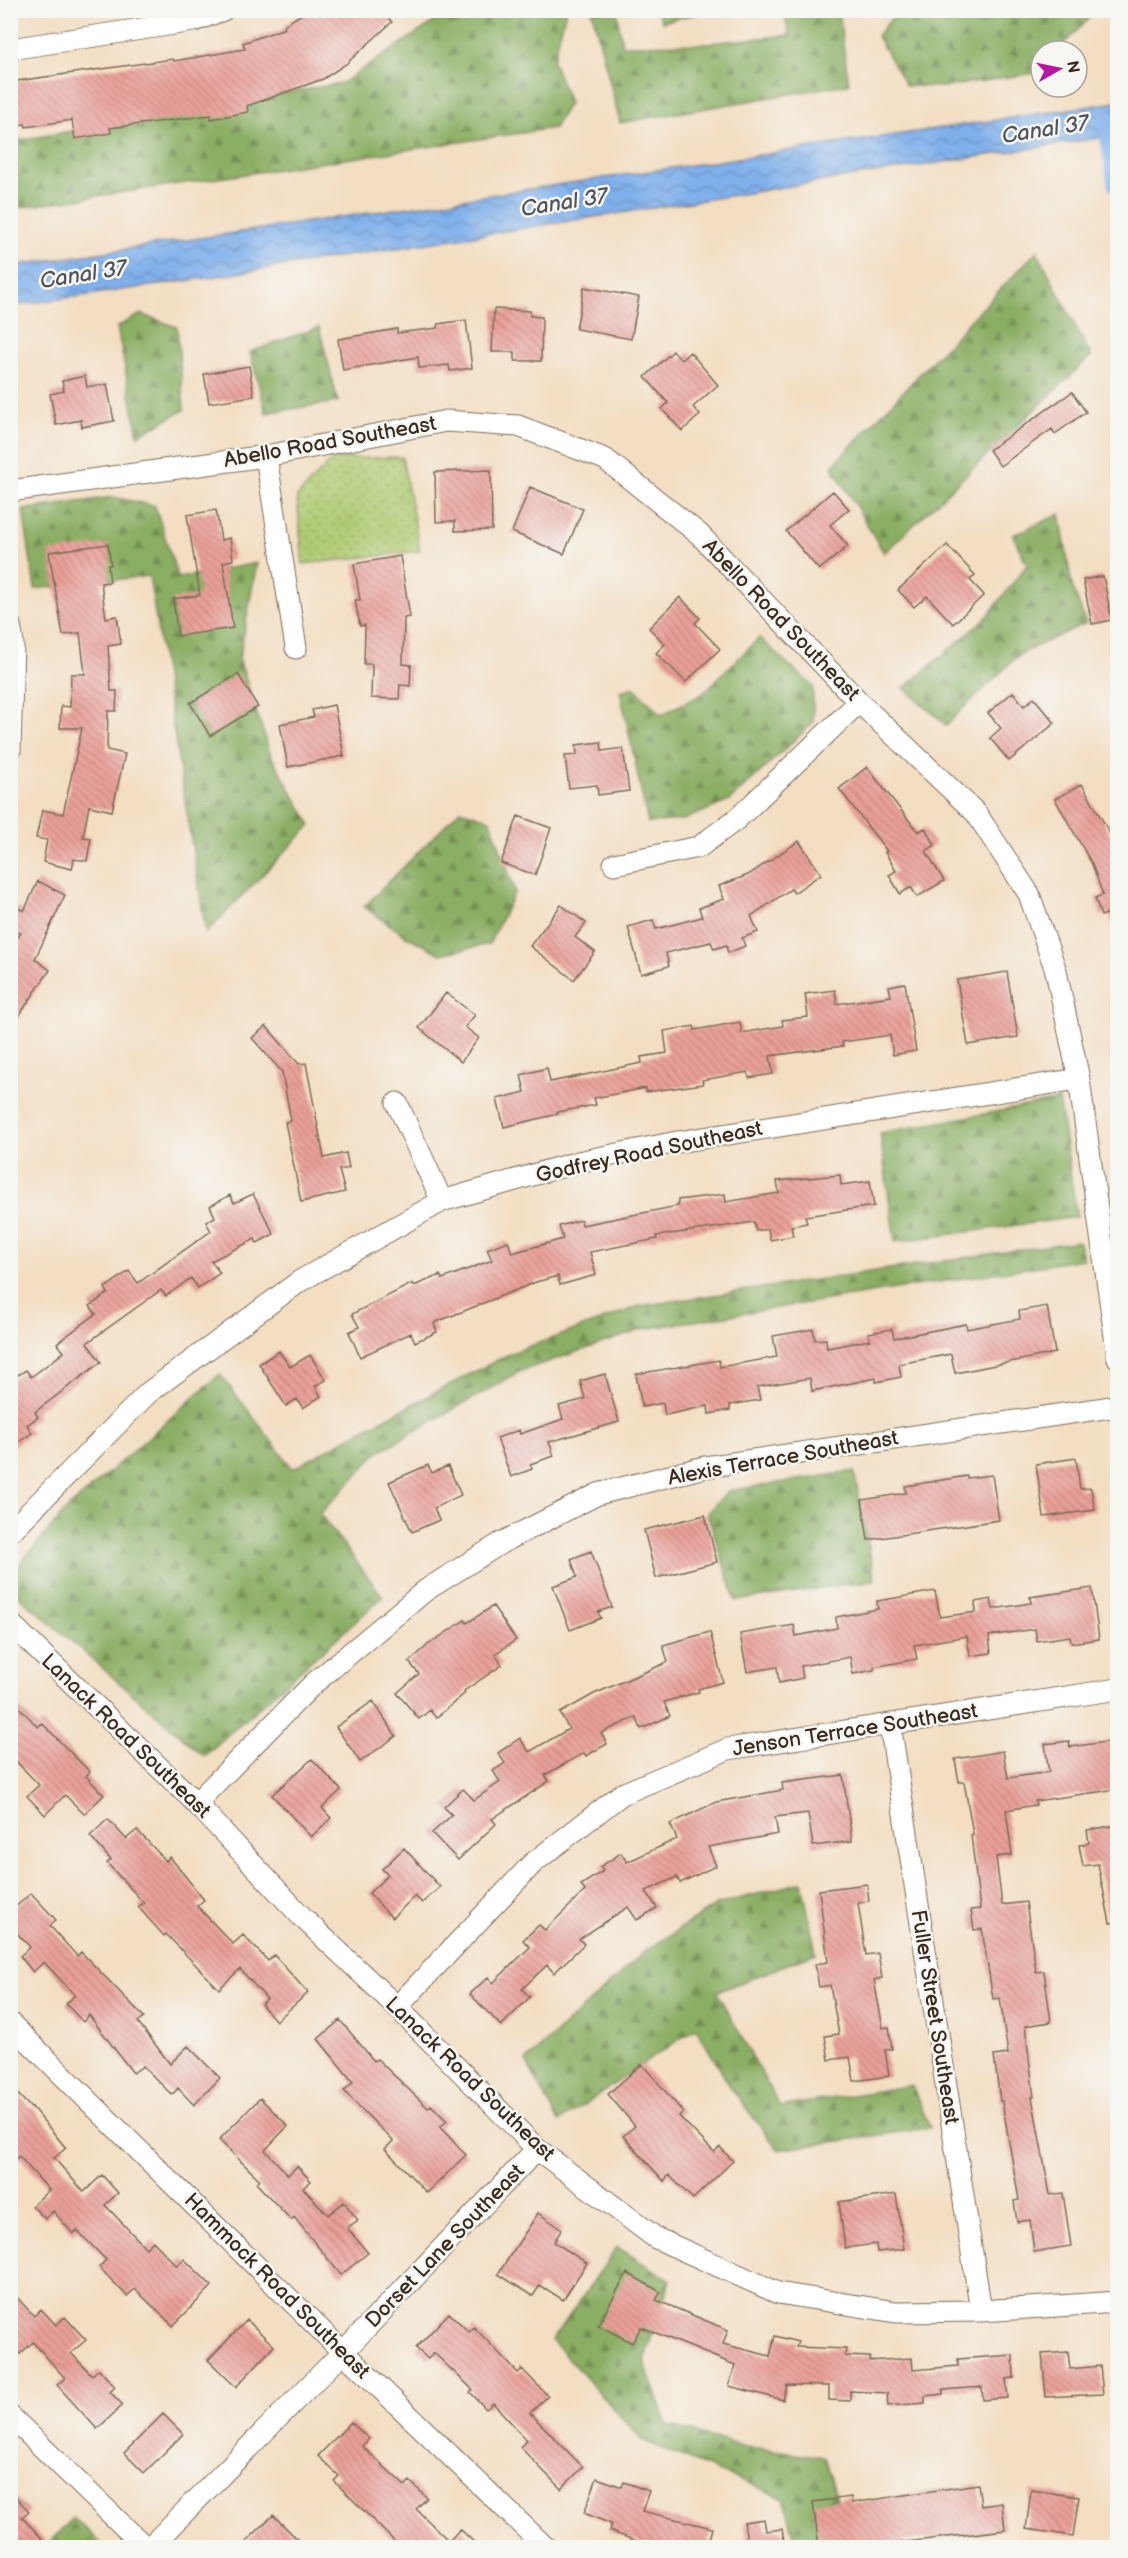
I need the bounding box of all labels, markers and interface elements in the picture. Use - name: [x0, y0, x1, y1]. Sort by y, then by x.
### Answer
- north arrow: [1029, 39, 1089, 99]
- text: N: [1062, 59, 1083, 74]
- water label: Canal 37: [1000, 109, 1093, 150]
- water label: Canal 37: [519, 182, 612, 223]
- water label: Canal 37: [38, 254, 131, 295]
- street label: Abello Road Southeast: [222, 411, 439, 473]
- street label: Abello Road Southeast: [697, 534, 865, 707]
- street label: Godfrey Road Southeast: [534, 1116, 765, 1188]
- street label: Alexis Terrace Southeast: [666, 1425, 901, 1491]
- street label: Lanack Road Southeast: [36, 1649, 216, 1824]
- street label: Jenson Terrace Southeast: [731, 1698, 980, 1762]
- street label: Fuller Street Southeast: [906, 1908, 964, 2127]
- street label: Lanack Road Southeast: [380, 1992, 560, 2167]
- street label: Dorset Lane Southeast: [360, 2159, 530, 2333]
- street label: Hammock Road Southeast: [179, 2188, 375, 2384]

